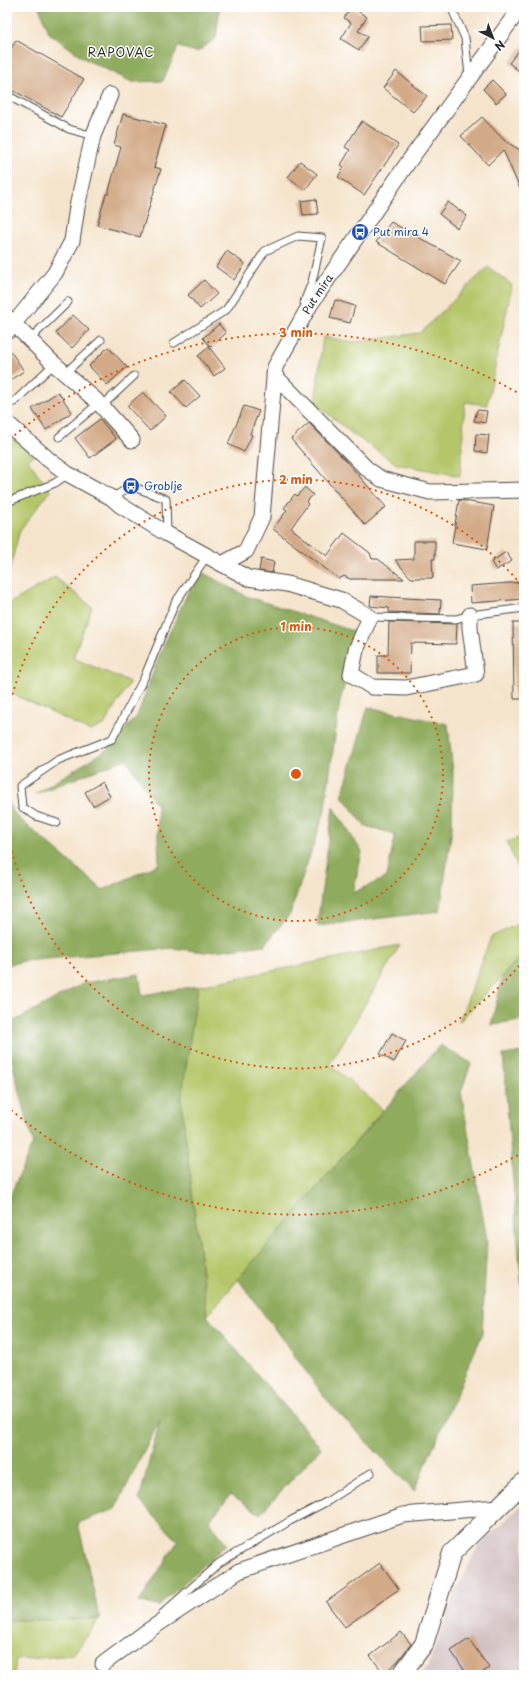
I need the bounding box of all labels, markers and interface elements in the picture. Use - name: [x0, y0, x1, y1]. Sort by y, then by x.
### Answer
- north arrow: [473, 18, 513, 58]
- text: N: [491, 37, 509, 55]
- district label: RAPOVAC: [87, 43, 155, 61]
- bus stop icon: Put mira 4: [350, 222, 370, 242]
- place label: Put mira 4: [373, 223, 429, 240]
- street label: Put mira: [297, 270, 337, 317]
- text: 3 min: [279, 323, 313, 341]
- text: 2 min: [279, 470, 313, 488]
- bus stop icon: Groblje: [121, 476, 141, 496]
- place label: Groblje: [144, 477, 183, 494]
- text: 1 min: [280, 617, 312, 635]
- centre of rings: [289, 767, 303, 781]

